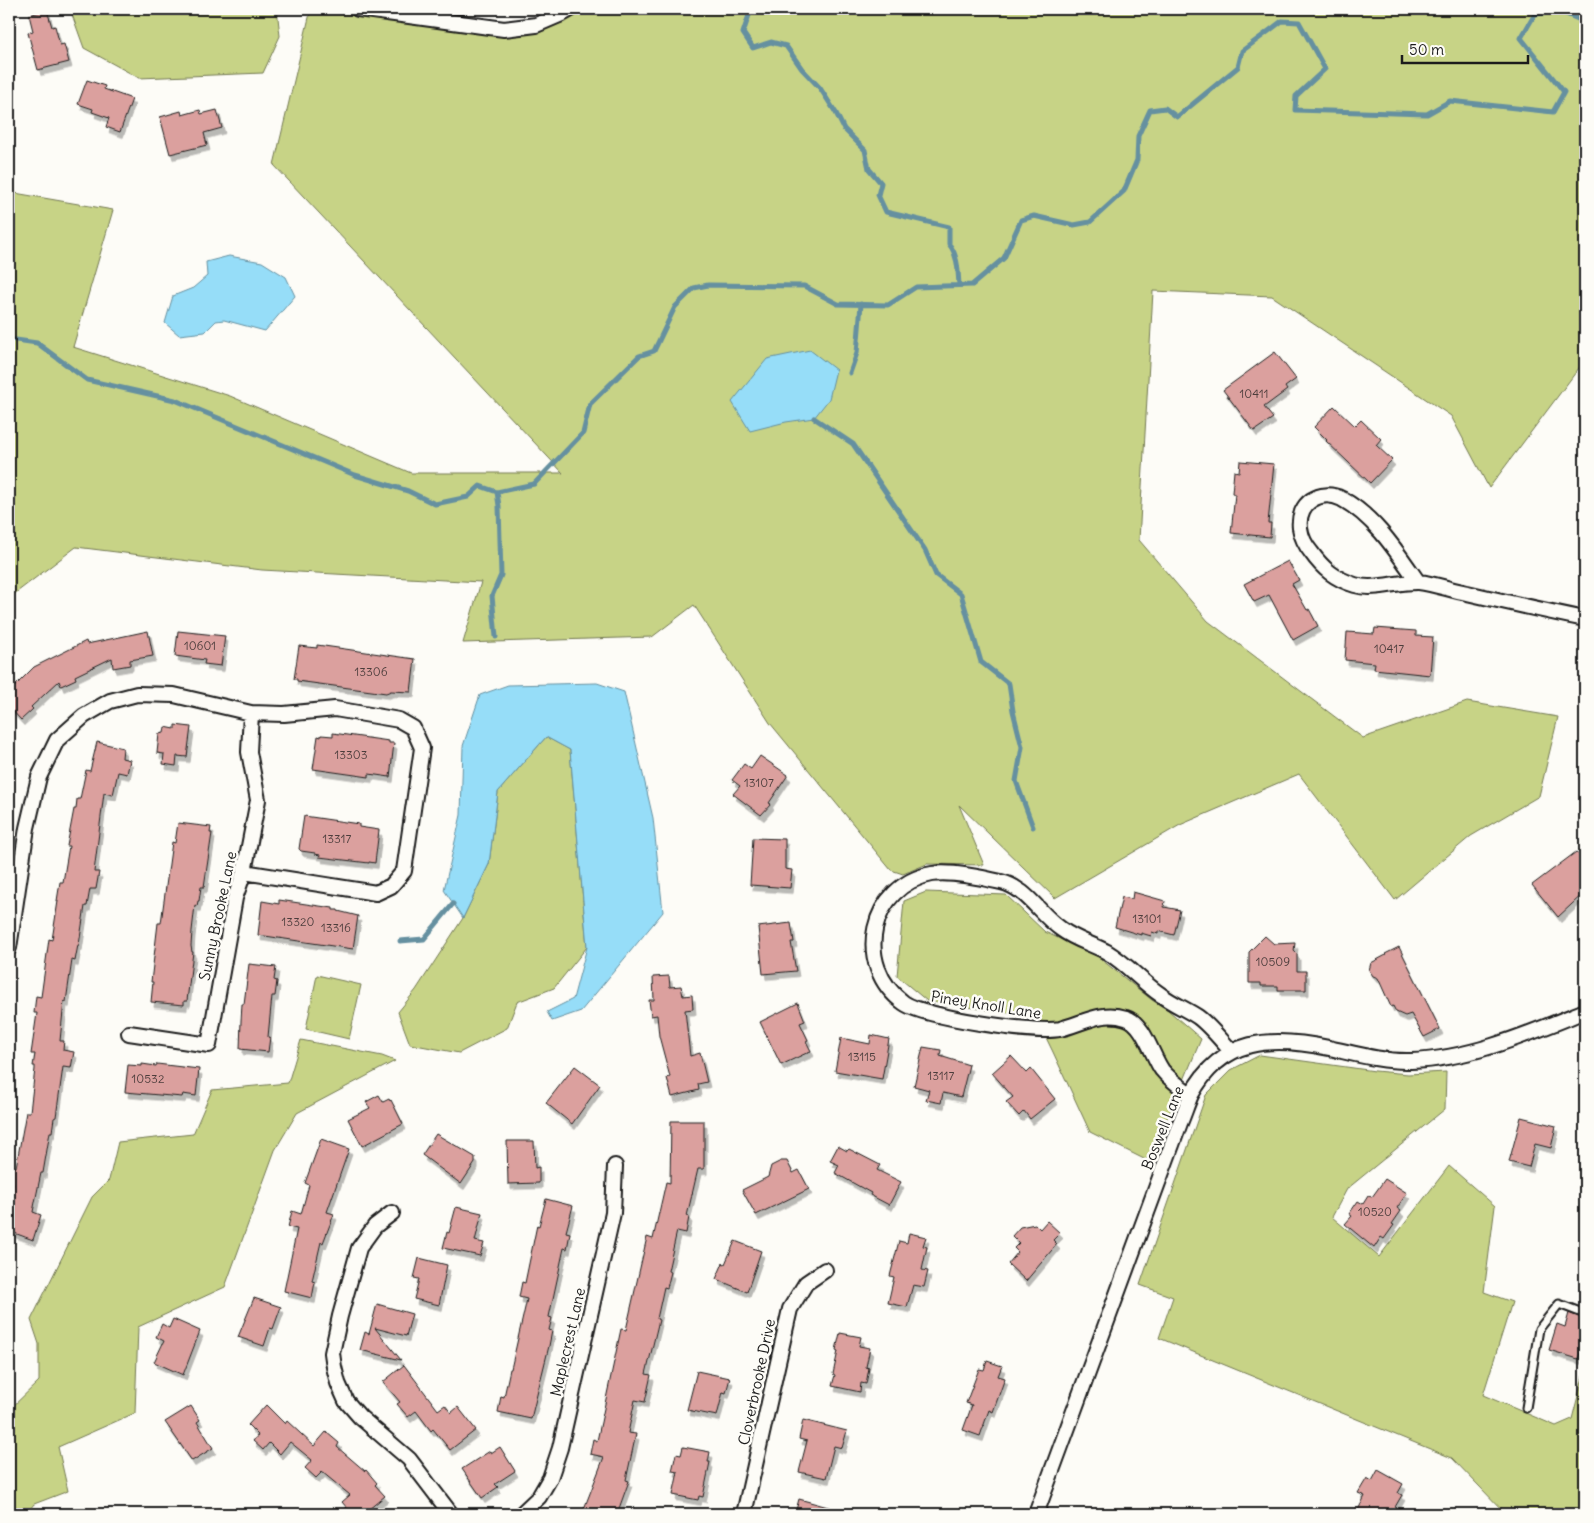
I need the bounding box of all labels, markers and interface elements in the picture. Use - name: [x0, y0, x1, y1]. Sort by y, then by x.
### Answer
- scale bar: [1402, 32, 1528, 64]
- text: 50 m: [1409, 40, 1444, 59]
- house number: 10411: [1239, 386, 1269, 401]
- house number: 10601: [184, 638, 216, 653]
- house number: 10417: [1374, 641, 1404, 656]
- house number: 13306: [354, 664, 388, 679]
- house number: 13303: [334, 747, 368, 762]
- house number: 13107: [744, 775, 774, 790]
- house number: 13317: [323, 831, 352, 846]
- street label: Sunny Brooke Lane: [195, 849, 240, 982]
- house number: 13101: [1133, 911, 1161, 926]
- house number: 13320: [282, 914, 315, 929]
- house number: 13316: [321, 920, 351, 935]
- house number: 10509: [1256, 954, 1290, 969]
- street label: Piney Knoll Lane: [930, 986, 1043, 1023]
- house number: 13115: [848, 1049, 876, 1064]
- house number: 13117: [928, 1068, 955, 1083]
- house number: 10532: [132, 1071, 165, 1086]
- street label: Boswell Lane: [1137, 1083, 1188, 1172]
- house number: 10520: [1358, 1204, 1392, 1219]
- street label: Maplecrest Lane: [546, 1286, 589, 1398]
- street label: Cloverbrooke Drive: [734, 1317, 779, 1447]

